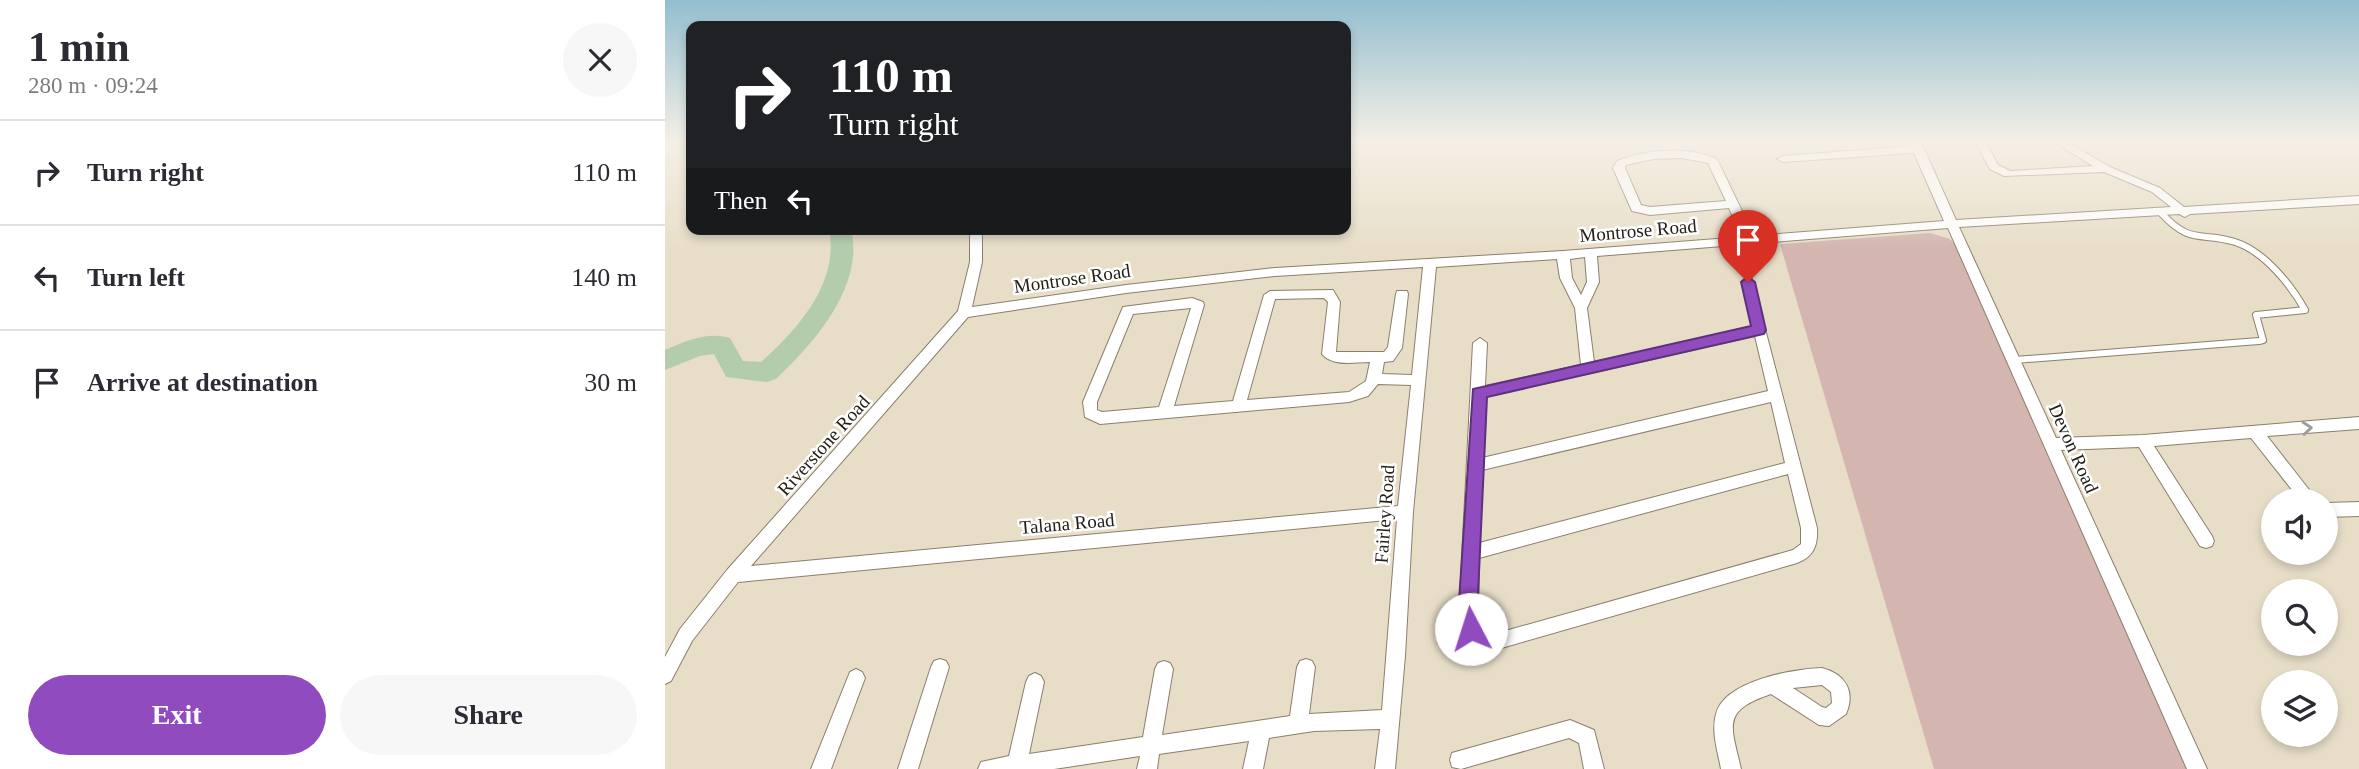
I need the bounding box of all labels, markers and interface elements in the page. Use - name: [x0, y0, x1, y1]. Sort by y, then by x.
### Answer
- button: close: [563, 23, 637, 97]
- text: 1 min: [28, 24, 130, 70]
- text: 110 m: [829, 48, 953, 103]
- icon: right: [714, 49, 805, 140]
- text: 280 m · 09:24: [28, 73, 158, 98]
- text: Turn right: [829, 106, 959, 142]
- icon: right: [28, 154, 66, 192]
- text: Turn right: [87, 158, 204, 187]
- text: 110 m: [572, 158, 637, 187]
- icon: left: [781, 182, 819, 220]
- text: Then: [714, 186, 767, 215]
- pin: [1718, 210, 1778, 282]
- street label: Montrose Road: [1579, 215, 1698, 246]
- icon: arrive: [1729, 221, 1767, 259]
- icon: left: [28, 259, 66, 297]
- street label: Montrose Road: [1012, 260, 1132, 297]
- text: Turn left: [87, 263, 185, 292]
- text: 140 m: [571, 263, 637, 292]
- icon: arrive: [28, 364, 66, 402]
- text: Arrive at destination: [87, 368, 318, 397]
- text: 30 m: [584, 368, 637, 397]
- street label: Riverstone Road: [773, 391, 874, 500]
- street label: Devon Road: [2045, 400, 2103, 497]
- one-way arrow: [2302, 421, 2313, 436]
- street label: Fairley Road: [1371, 464, 1398, 564]
- map controls: [2261, 488, 2338, 747]
- button: sound: [2261, 488, 2338, 565]
- street label: Talana Road: [1019, 509, 1116, 538]
- button: search: [2261, 579, 2338, 656]
- position arrow: [1434, 592, 1508, 666]
- button: layers: [2261, 670, 2338, 747]
- button: Exit: [28, 675, 326, 755]
- button: Share: [340, 675, 637, 755]

